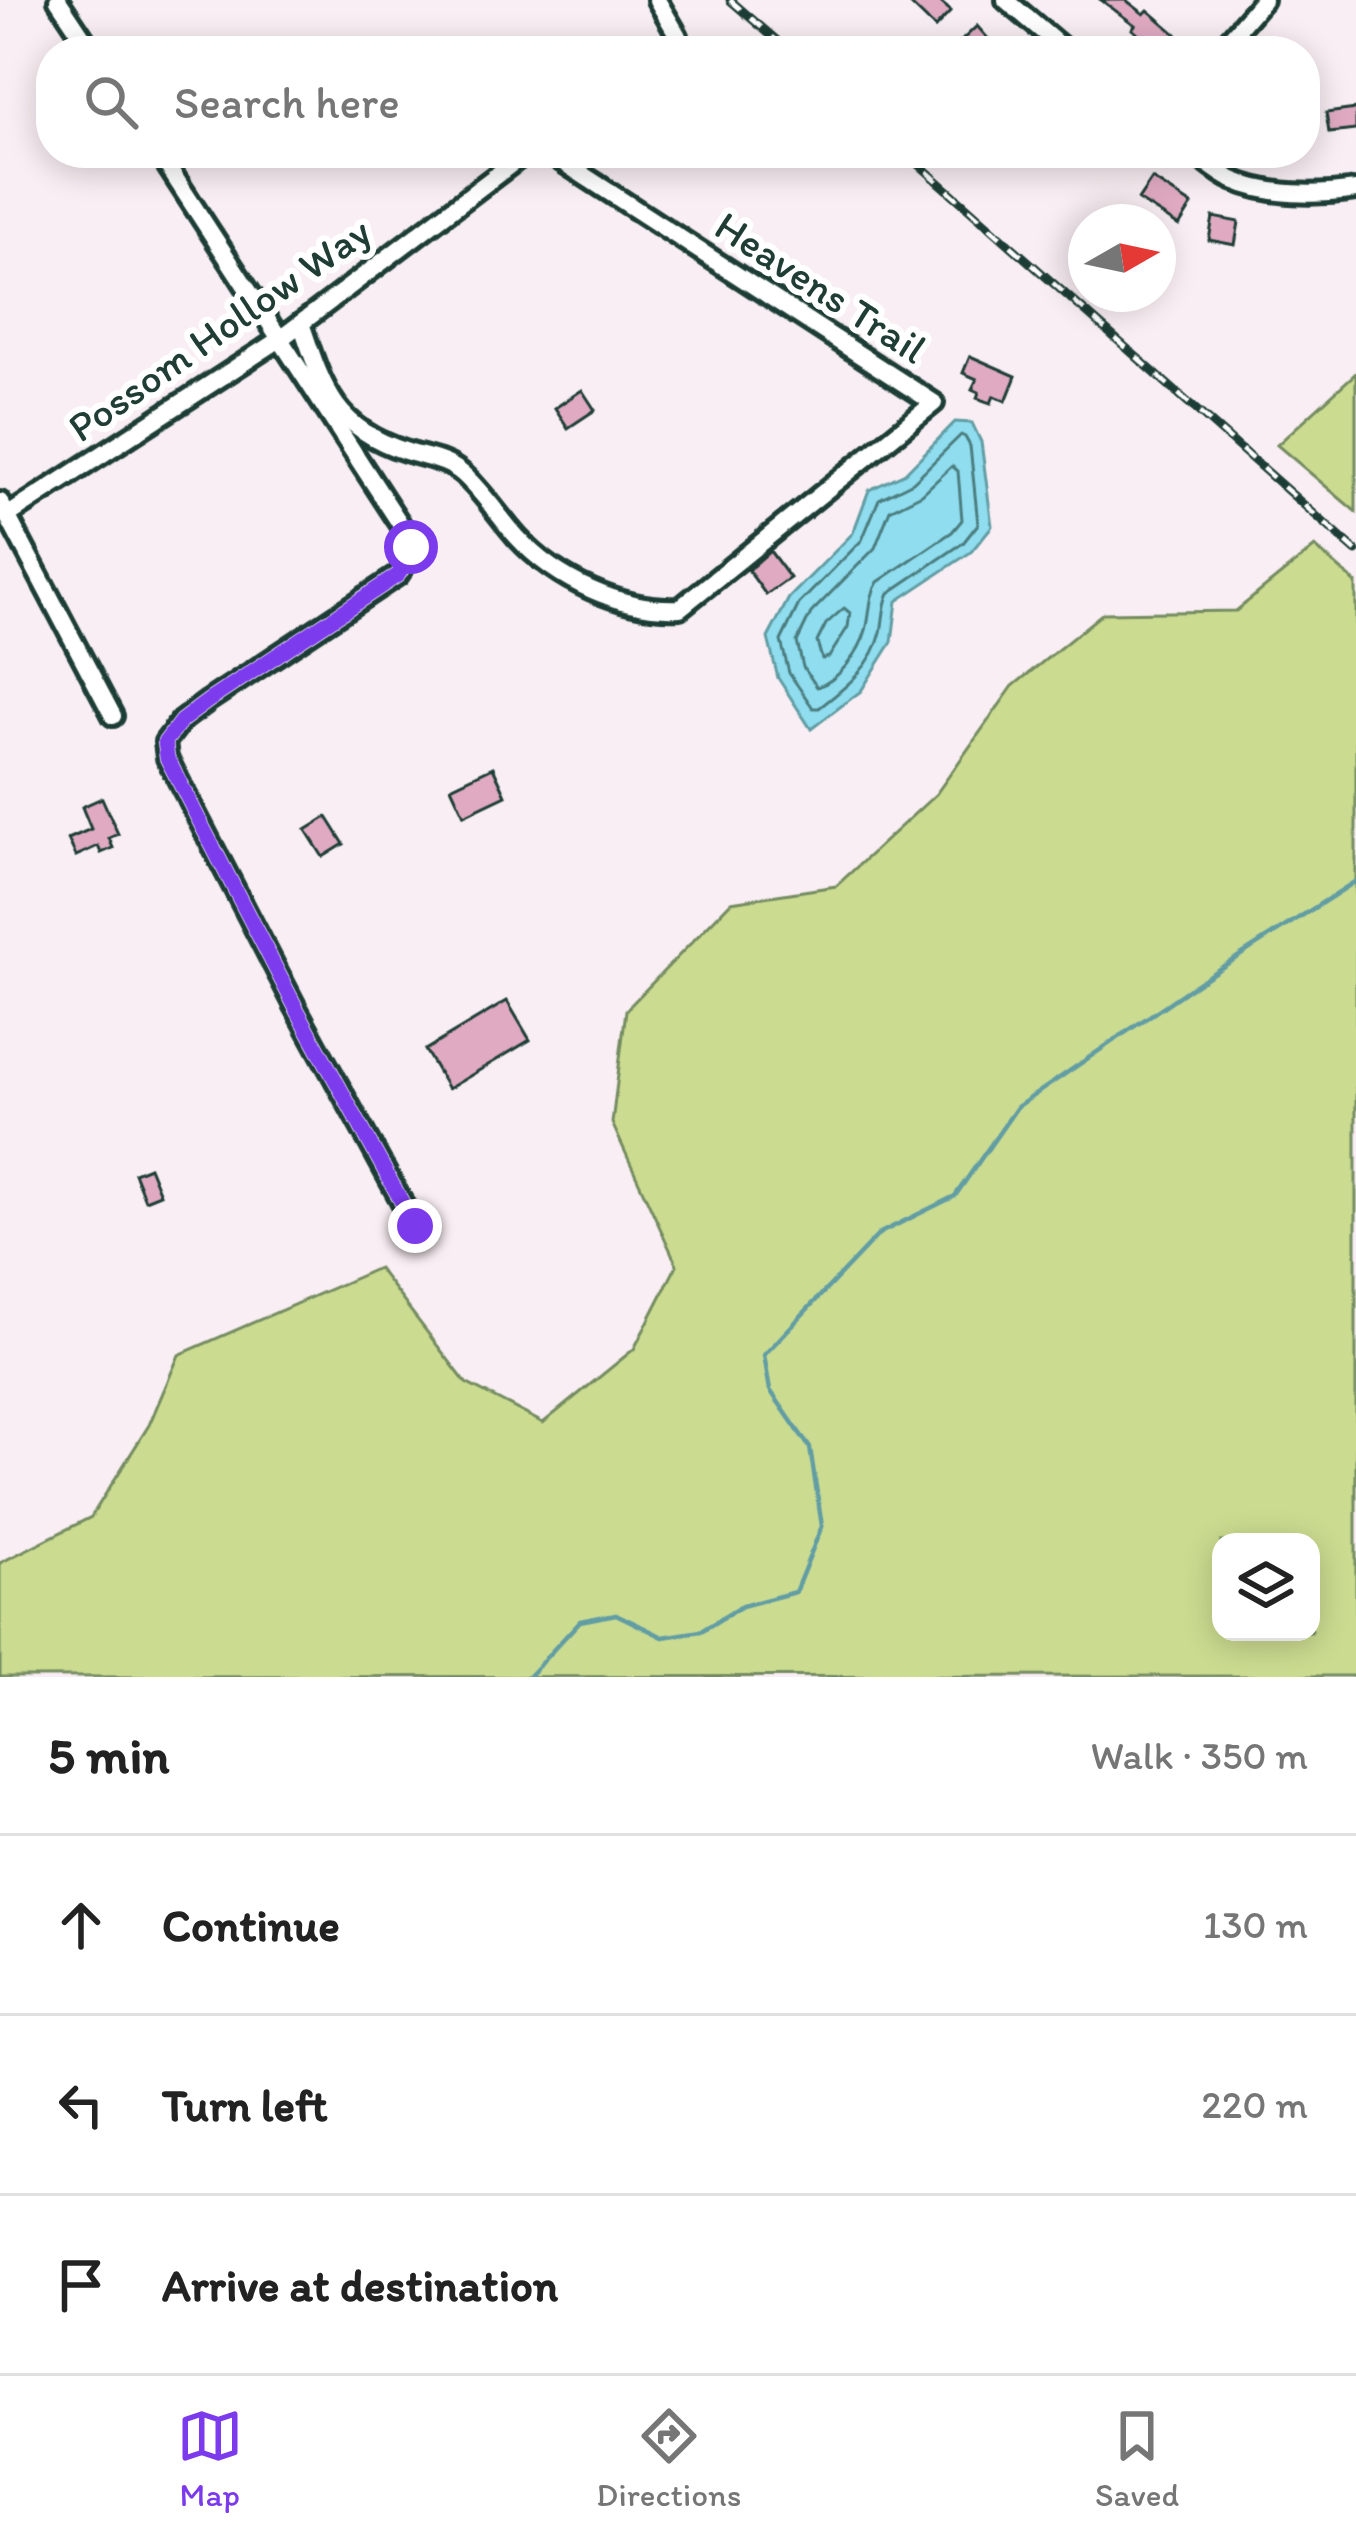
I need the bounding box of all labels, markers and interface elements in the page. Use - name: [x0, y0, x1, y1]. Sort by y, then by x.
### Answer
- search box: [36, 36, 1320, 168]
- icon: search: [78, 69, 144, 135]
- text: Search here: [174, 75, 400, 129]
- street label: Heavens Trail: [706, 200, 936, 374]
- north arrow: [1068, 204, 1176, 312]
- street label: Possom Hollow Way: [58, 205, 380, 452]
- route start: [384, 520, 438, 574]
- route end: [388, 1199, 442, 1253]
- map controls: [1212, 1533, 1320, 1641]
- button: layers: [1212, 1533, 1320, 1641]
- text: 5 min: [48, 1725, 169, 1786]
- text: Walk · 350 m: [1091, 1732, 1308, 1779]
- icon: ahead: [48, 1892, 114, 1958]
- text: Continue: [162, 1898, 340, 1952]
- text: 130 m: [1203, 1901, 1308, 1948]
- icon: left: [48, 2072, 114, 2138]
- text: Turn left: [162, 2078, 328, 2132]
- text: 220 m: [1201, 2081, 1308, 2128]
- icon: arrive: [48, 2252, 114, 2318]
- text: Arrive at destination: [162, 2258, 558, 2312]
- tab: Map: [177, 2403, 243, 2514]
- tab: Directions: [596, 2403, 741, 2514]
- tab: Saved: [1095, 2403, 1179, 2514]

